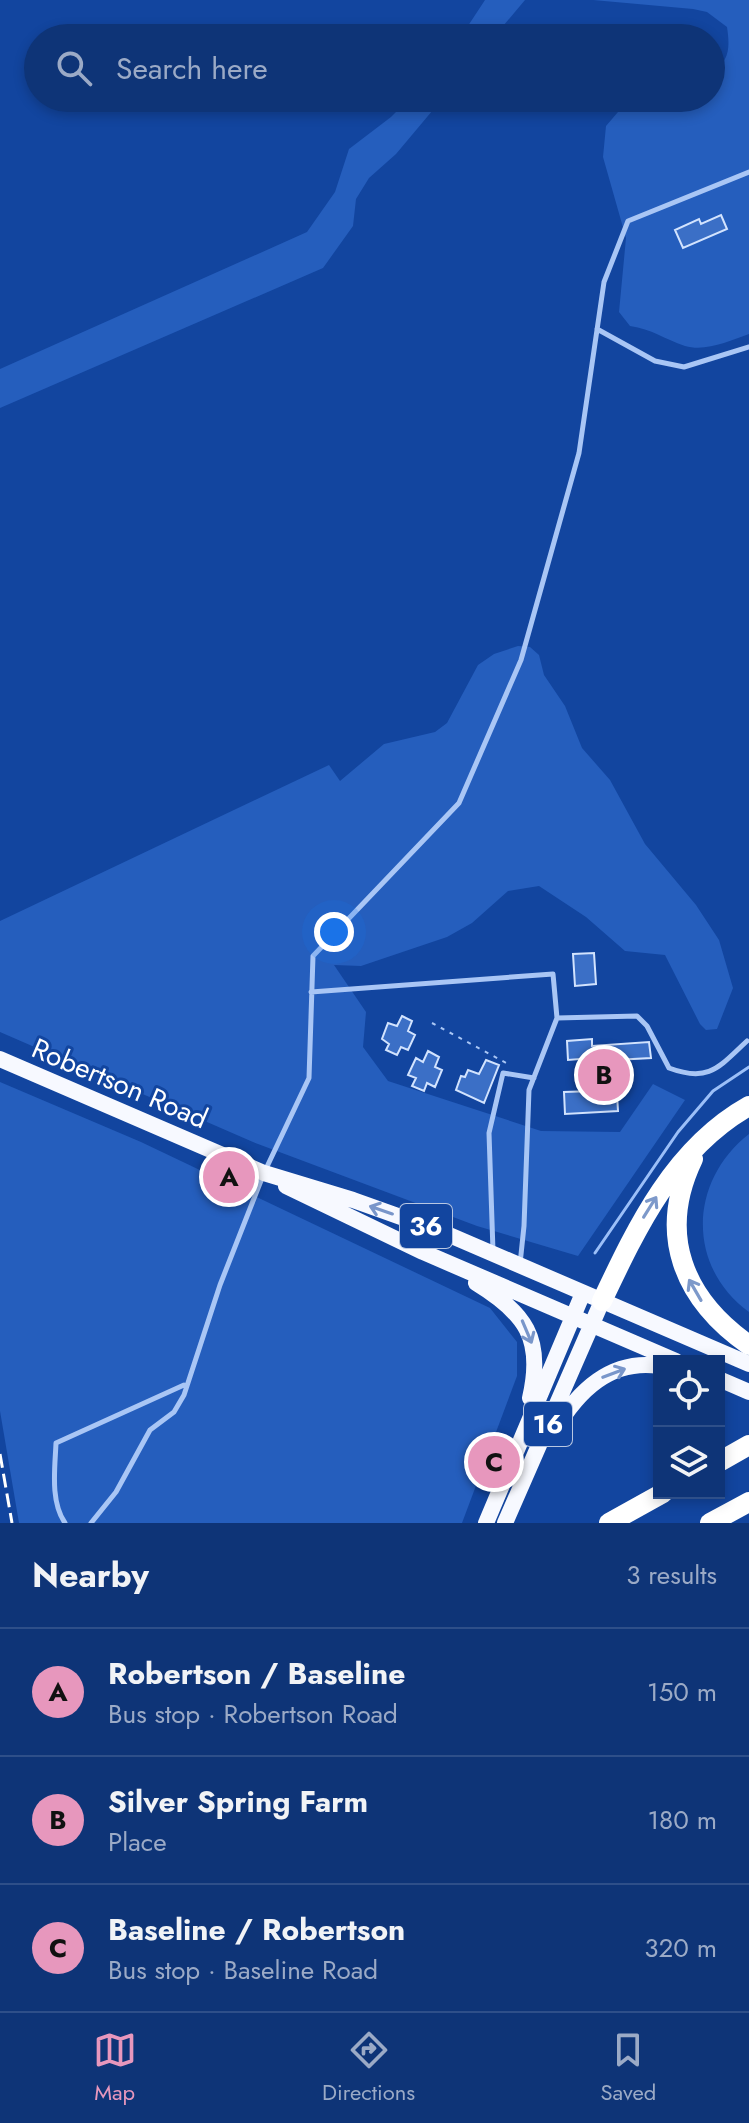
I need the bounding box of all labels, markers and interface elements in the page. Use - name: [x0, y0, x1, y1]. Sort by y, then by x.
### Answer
- search box: [24, 24, 725, 112]
- icon: search: [52, 46, 96, 90]
- text: Search here: [116, 47, 268, 90]
- your location: [314, 912, 354, 952]
- street label: Robertson Road: [25, 1028, 214, 1139]
- pin: B: [578, 1045, 630, 1105]
- pin: A: [203, 1147, 255, 1207]
- one-way arrow: [642, 1196, 659, 1218]
- one-way arrow: [370, 1202, 394, 1216]
- road number: 36: [400, 1204, 452, 1248]
- one-way arrow: [687, 1279, 703, 1302]
- one-way arrow: [520, 1319, 535, 1343]
- map controls: [653, 1355, 725, 1499]
- button: locate: [653, 1355, 725, 1427]
- one-way arrow: [601, 1365, 625, 1379]
- road number: 16: [524, 1402, 572, 1446]
- button: layers: [653, 1427, 725, 1499]
- pin: C: [468, 1432, 520, 1492]
- text: Nearby: [32, 1551, 149, 1600]
- text: 3 results: [626, 1556, 717, 1594]
- text: Robertson / Baseline: [108, 1652, 405, 1695]
- text: A: [48, 1673, 68, 1711]
- text: 150 m: [647, 1673, 717, 1711]
- text: Bus stop · Robertson Road: [108, 1695, 398, 1733]
- text: Silver Spring Farm: [108, 1780, 368, 1823]
- text: B: [49, 1801, 67, 1839]
- text: 180 m: [647, 1801, 717, 1839]
- text: Place: [108, 1823, 167, 1861]
- text: Baseline / Robertson: [108, 1908, 405, 1951]
- text: C: [49, 1929, 67, 1967]
- text: 320 m: [644, 1929, 717, 1967]
- text: Bus stop · Baseline Road: [108, 1951, 378, 1989]
- tab: Map: [93, 2028, 137, 2108]
- tab: Directions: [322, 2028, 415, 2108]
- tab: Saved: [601, 2028, 656, 2108]

